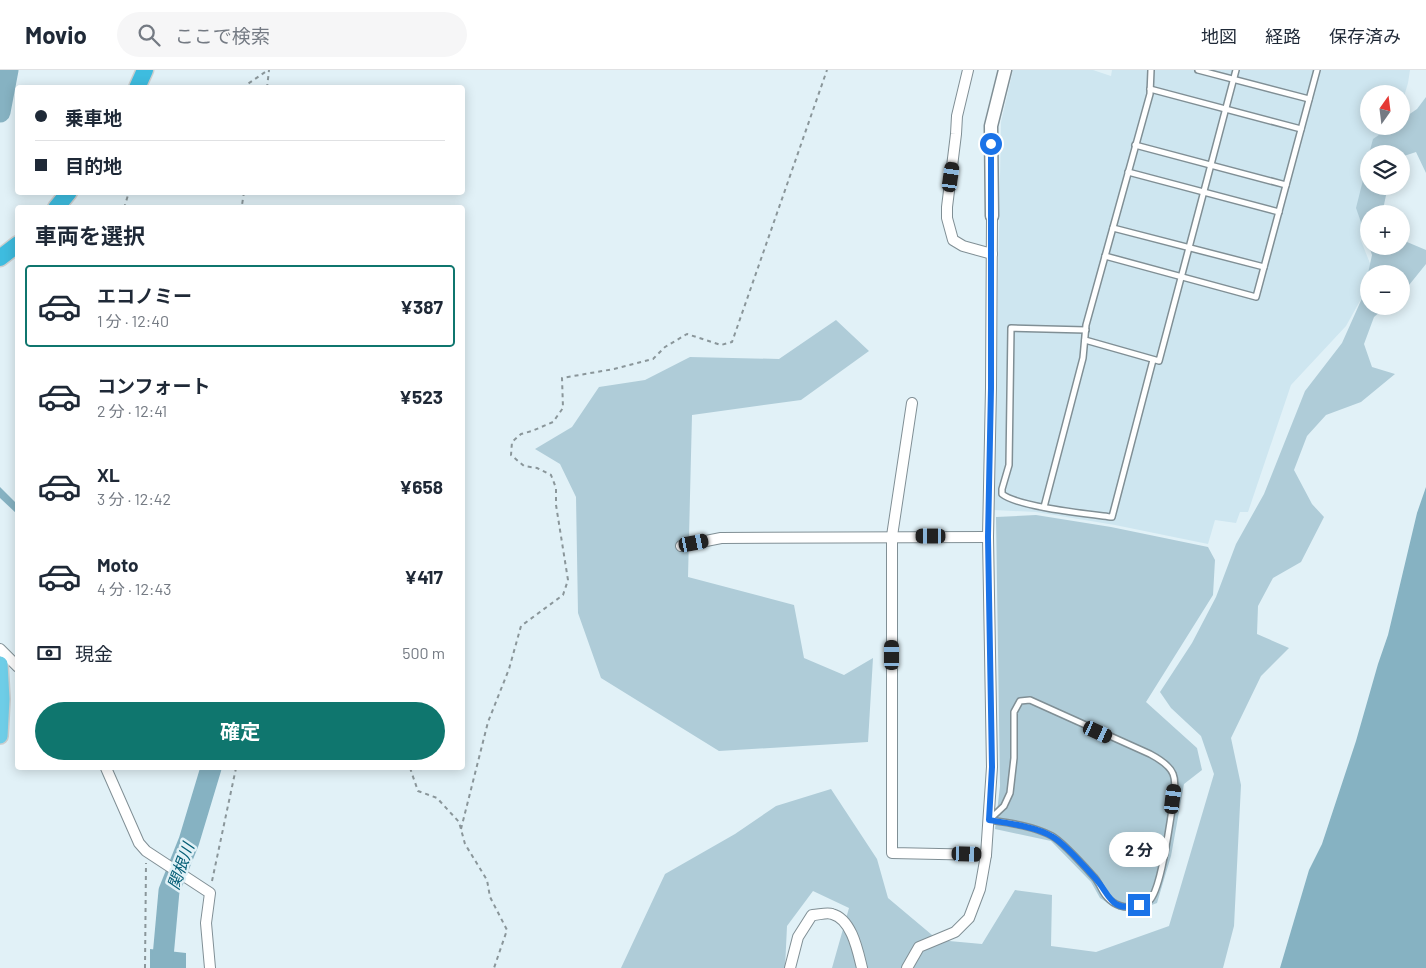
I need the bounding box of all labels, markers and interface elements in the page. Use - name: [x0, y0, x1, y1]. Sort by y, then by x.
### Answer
- search box: [117, 12, 467, 57]
- text: Movio: [25, 20, 87, 49]
- icon: search: [135, 21, 163, 49]
- text: ここで検索: [175, 24, 270, 47]
- text: 地図: [1201, 25, 1237, 47]
- text: 経路: [1265, 25, 1301, 47]
- text: 保存済み: [1329, 25, 1401, 47]
- north arrow: [1360, 85, 1410, 135]
- map controls: [1360, 85, 1410, 315]
- text: 乗車地: [65, 106, 122, 129]
- route start: [980, 133, 1002, 155]
- button: layers: [1360, 145, 1410, 195]
- text: 目的地: [65, 154, 122, 177]
- car: [941, 161, 960, 193]
- button: +: [1360, 205, 1410, 255]
- text: 車両を選択: [35, 222, 145, 248]
- button: −: [1360, 265, 1410, 315]
- icon: car: [37, 284, 82, 329]
- text: エコノミー: [97, 284, 192, 307]
- text: ¥387: [400, 295, 443, 318]
- text: 1 分 · 12:40: [97, 311, 169, 330]
- icon: car: [37, 374, 82, 419]
- text: コンフォート: [97, 374, 210, 397]
- text: ¥523: [399, 385, 443, 408]
- text: 2 分 · 12:41: [97, 401, 167, 420]
- text: XL: [97, 463, 120, 486]
- icon: car: [37, 464, 82, 509]
- text: ¥658: [399, 475, 443, 498]
- text: 3 分 · 12:42: [97, 489, 171, 508]
- car: [916, 529, 946, 544]
- car: [677, 533, 710, 553]
- text: Moto: [97, 553, 139, 576]
- icon: car: [37, 554, 82, 599]
- text: ¥417: [404, 565, 443, 588]
- text: 4 分 · 12:43: [97, 579, 171, 598]
- icon: cash: [35, 639, 63, 667]
- car: [884, 640, 899, 670]
- text: 現金: [75, 642, 113, 665]
- text: 500 m: [402, 643, 445, 662]
- button: 確定: [35, 702, 445, 760]
- car: [1081, 719, 1114, 745]
- car: [1163, 783, 1182, 815]
- callout: 2 分: [1109, 832, 1169, 868]
- water label: 関根川: [163, 838, 198, 892]
- text: 2 分: [1125, 840, 1153, 859]
- car: [951, 846, 982, 862]
- route end: [1128, 894, 1150, 916]

